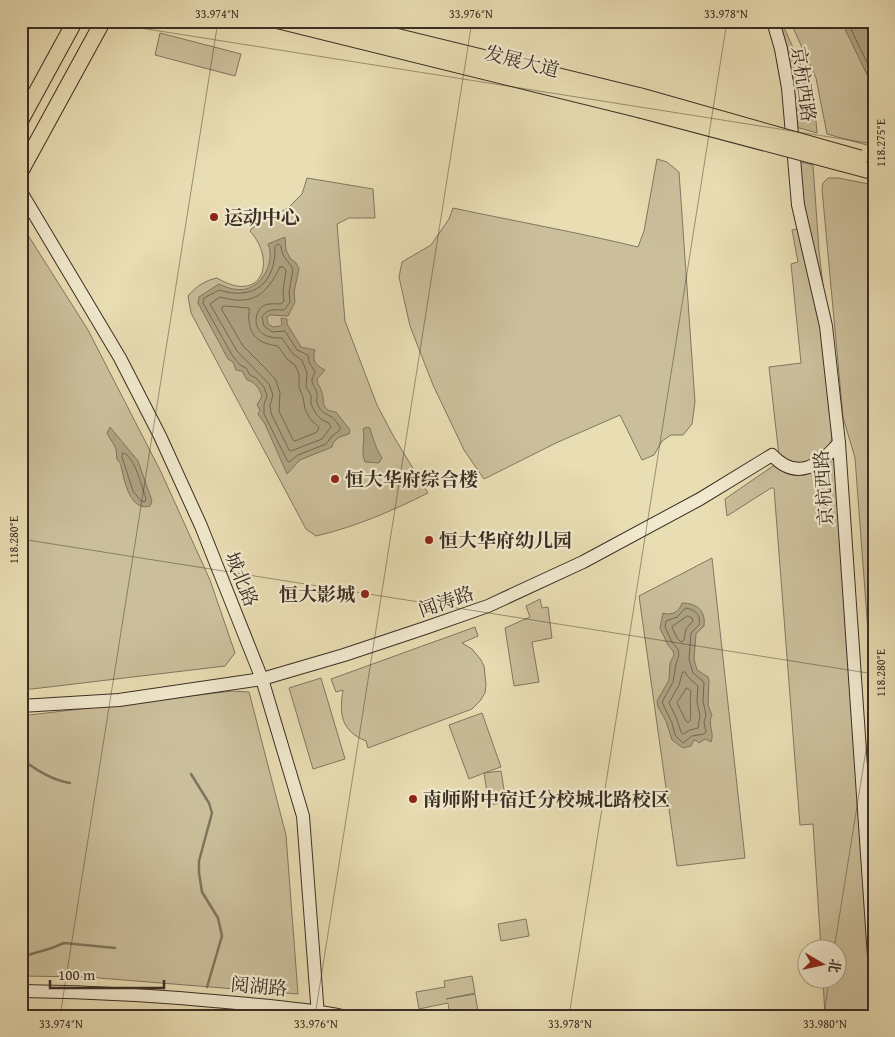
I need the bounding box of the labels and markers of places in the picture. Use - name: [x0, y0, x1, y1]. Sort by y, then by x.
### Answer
- place label: 运动中心: [224, 203, 300, 231]
- marker: 运动中心: [208, 211, 220, 223]
- place label: 恒大华府综合楼: [345, 465, 478, 493]
- marker: 恒大华府综合楼: [329, 473, 341, 485]
- place label: 恒大华府幼儿园: [439, 526, 572, 554]
- marker: 恒大华府幼儿园: [423, 534, 435, 546]
- place label: 恒大影城: [279, 580, 355, 608]
- marker: 恒大影城: [359, 588, 371, 600]
- place label: 南师附中宿迁分校城北路校区: [423, 785, 670, 813]
- marker: 南师附中宿迁分校城北路校区: [407, 793, 419, 805]

